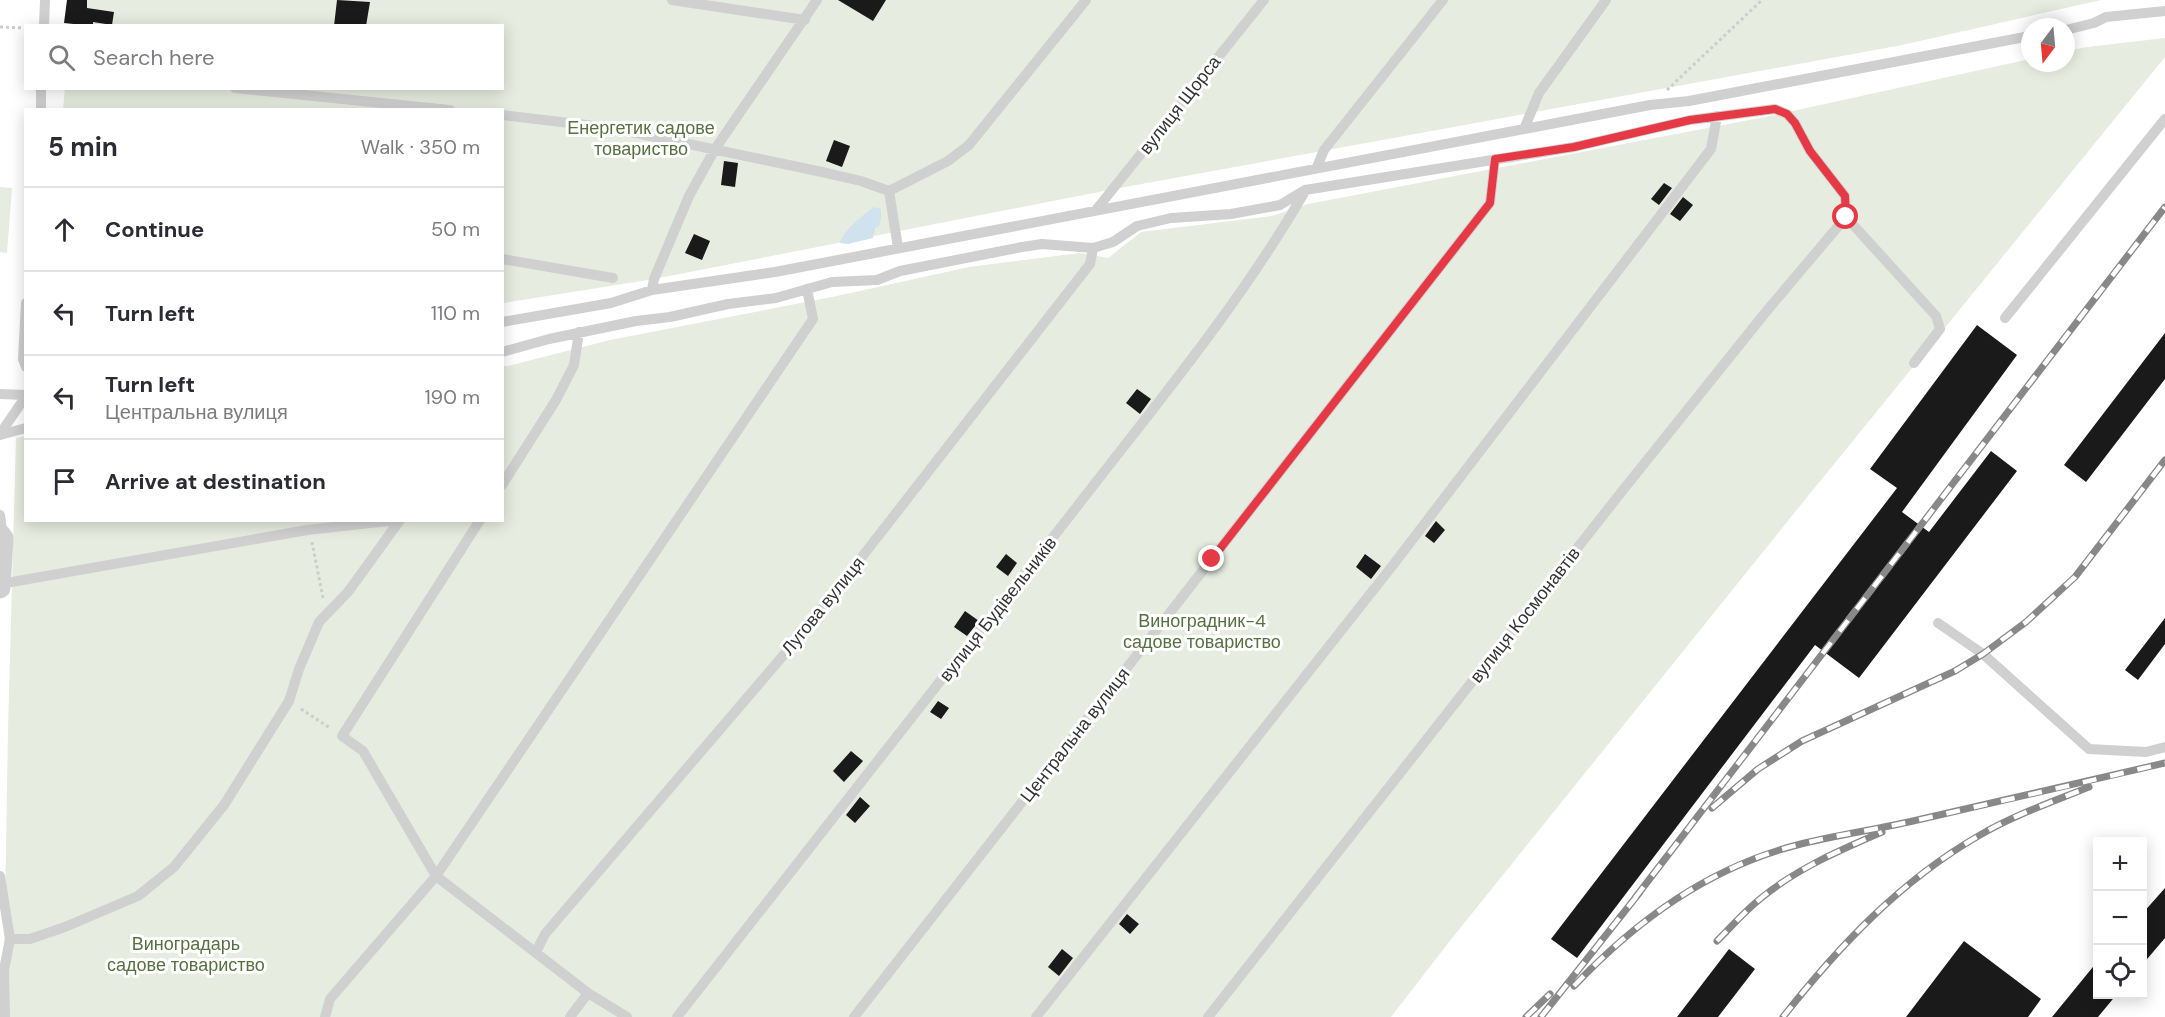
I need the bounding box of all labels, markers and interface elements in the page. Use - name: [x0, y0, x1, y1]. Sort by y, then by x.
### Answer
- north arrow: [2021, 18, 2075, 72]
- search box: [24, 24, 504, 90]
- icon: search: [45, 41, 78, 74]
- text: Search here: [93, 43, 214, 72]
- street label: вулиця Щорса: [1134, 50, 1227, 159]
- park label: Енергетик садове товариство: [567, 116, 715, 161]
- text: 5 min: [48, 130, 118, 164]
- text: Walk · 350 m: [361, 134, 480, 160]
- route start: [1832, 203, 1858, 229]
- icon: ahead: [48, 213, 81, 246]
- text: Continue: [105, 215, 204, 244]
- text: 50 m: [431, 216, 480, 242]
- icon: left: [48, 297, 81, 330]
- text: Turn left: [105, 299, 195, 328]
- text: 110 m: [431, 300, 480, 326]
- text: Turn left: [105, 370, 195, 399]
- icon: left: [48, 381, 81, 414]
- text: 190 m: [424, 384, 480, 410]
- text: Центральна вулиця: [105, 399, 288, 425]
- icon: arrive: [48, 465, 81, 498]
- text: Arrive at destination: [105, 467, 326, 496]
- street label: вулиця Будівельників: [934, 532, 1062, 686]
- street label: вулиця Космонавтів: [1464, 542, 1586, 688]
- route end: [1198, 545, 1224, 571]
- street label: Лугова вулиця: [776, 552, 870, 660]
- park label: Виноградник-4 садове товариство: [1123, 609, 1281, 654]
- street label: Центральна вулиця: [1015, 663, 1135, 807]
- map controls: [2093, 837, 2147, 999]
- button: +: [2093, 837, 2147, 891]
- button: −: [2093, 891, 2147, 945]
- park label: Виноградарь садове товариство: [107, 932, 265, 977]
- button: locate: [2093, 945, 2147, 999]

